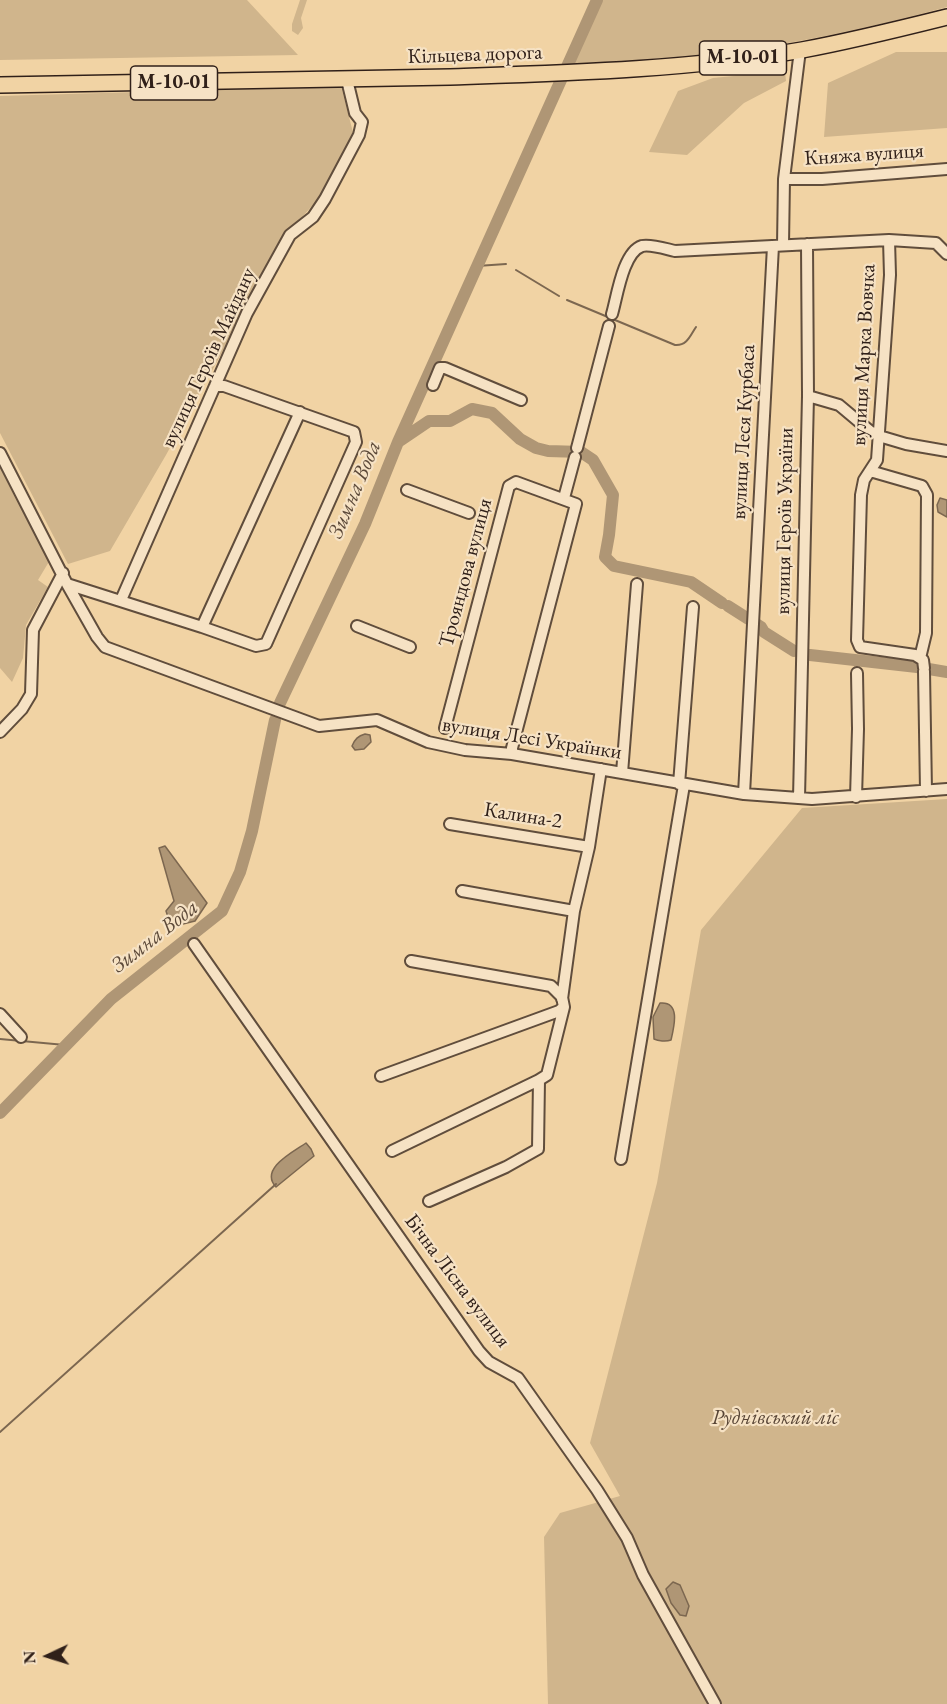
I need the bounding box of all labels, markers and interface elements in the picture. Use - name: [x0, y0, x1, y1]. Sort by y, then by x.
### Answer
- street label: Кільцева дорога: [407, 40, 543, 70]
- road number: М-10-01: [700, 41, 786, 75]
- road number: М-10-01: [130, 66, 218, 100]
- street label: Княжа вулиця: [803, 138, 925, 172]
- street label: вулиця Героїв Майдану: [156, 264, 262, 452]
- street label: вулиця Марка Вовчка: [847, 264, 881, 446]
- street label: вулиця Леся Курбаса: [727, 344, 761, 520]
- street label: вулиця Героїв України: [771, 427, 799, 615]
- water label: Зимна Вода: [323, 437, 387, 543]
- street label: Трояндова вулиця: [434, 496, 498, 650]
- street label: вулиця Лесі Українки: [441, 712, 623, 766]
- street label: Калина-2: [482, 797, 564, 835]
- water label: Зимна Вода: [106, 895, 204, 979]
- street label: Бічна Лісна вулиця: [399, 1209, 515, 1353]
- park label: Руднівський ліс: [711, 1405, 839, 1431]
- north arrow: [18, 1626, 78, 1686]
- text: N: [19, 1650, 40, 1664]

